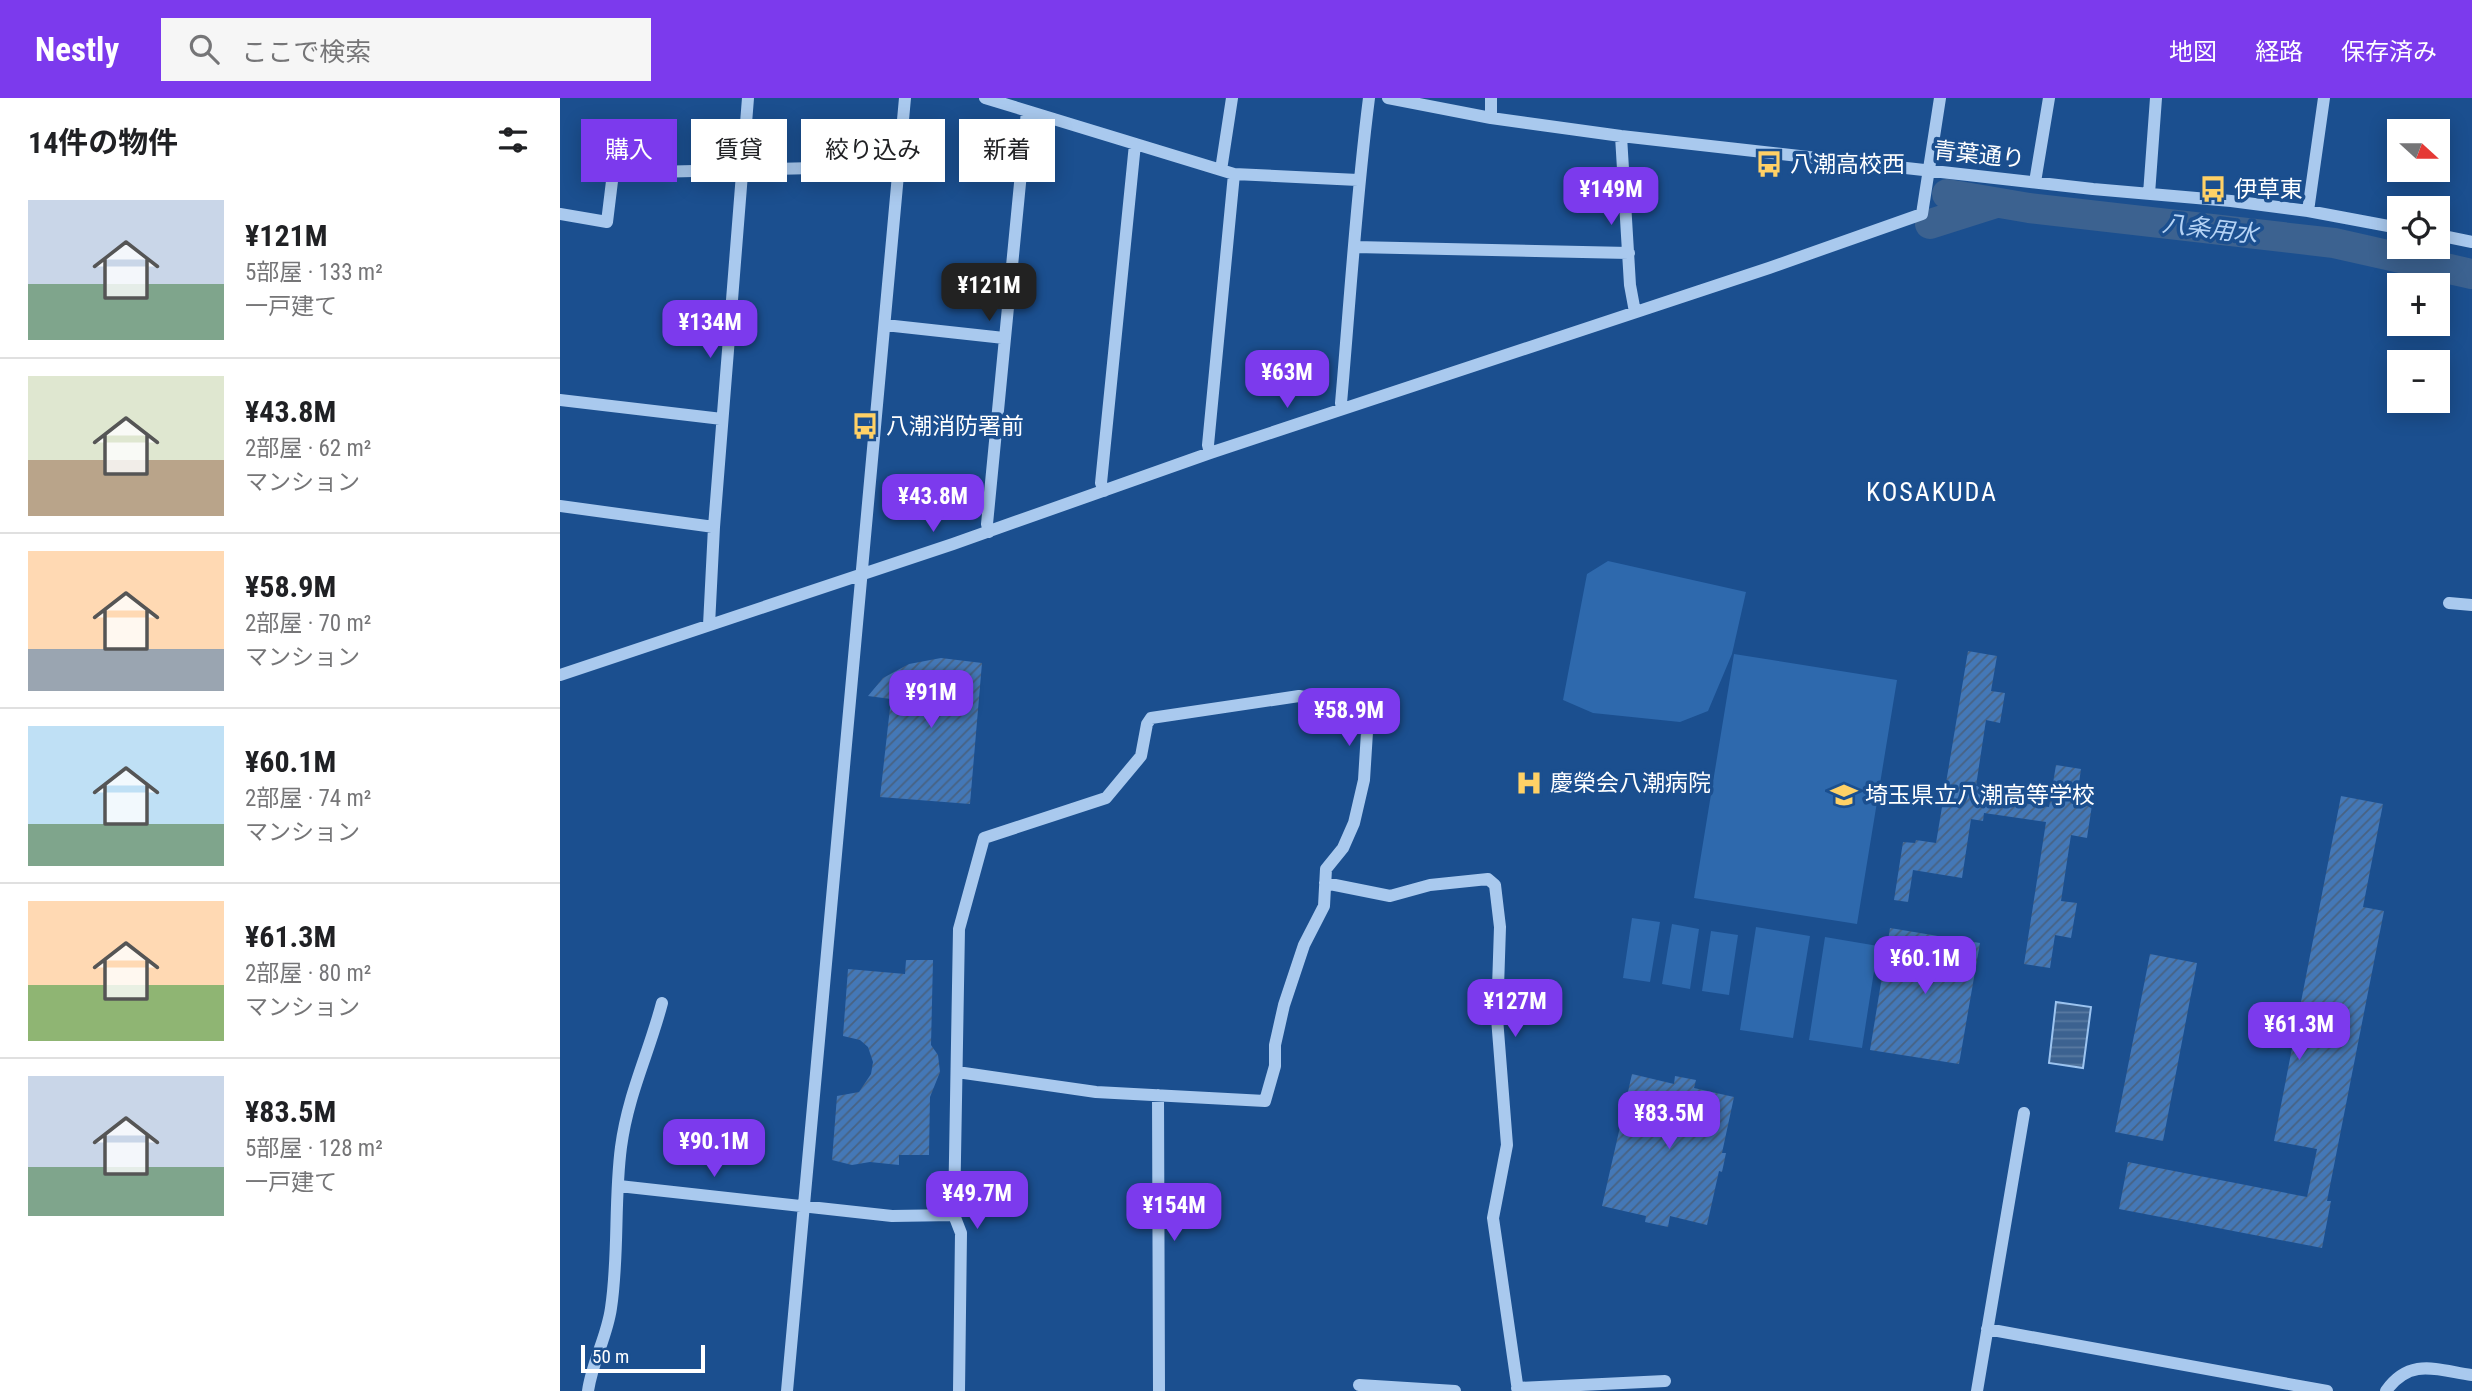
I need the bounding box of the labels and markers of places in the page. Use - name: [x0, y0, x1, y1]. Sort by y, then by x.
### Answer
- bus stop icon: 八潮高校西: [1754, 149, 1784, 179]
- place label: 八潮高校西: [1790, 151, 1905, 178]
- pin: ¥149M: [1562, 167, 1660, 227]
- bus stop icon: 伊草東: [2198, 174, 2228, 204]
- place label: 伊草東: [2234, 176, 2303, 203]
- pin: ¥121M: [940, 264, 1038, 323]
- pin: ¥134M: [661, 300, 759, 360]
- pin: ¥63M: [1246, 350, 1328, 410]
- bus stop icon: 八潮消防署前: [850, 411, 880, 441]
- place label: 八潮消防署前: [886, 413, 1024, 440]
- pin: ¥43.8M: [876, 474, 990, 534]
- pin: ¥91M: [890, 670, 972, 730]
- pin: ¥58.9M: [1292, 688, 1406, 748]
- hospital icon: 慶榮会八潮病院: [1514, 768, 1544, 798]
- place label: 慶榮会八潮病院: [1550, 770, 1711, 797]
- school or university icon: 埼玉県立八潮高等学校: [1829, 780, 1859, 810]
- place label: 埼玉県立八潮高等学校: [1865, 782, 2095, 809]
- pin: ¥60.1M: [1868, 936, 1982, 996]
- pin: ¥127M: [1466, 979, 1564, 1039]
- pin: ¥61.3M: [2242, 1002, 2356, 1062]
- pin: ¥83.5M: [1612, 1091, 1726, 1151]
- pin: ¥90.1M: [657, 1119, 771, 1179]
- pin: ¥49.7M: [920, 1172, 1034, 1231]
- pin: ¥154M: [1125, 1184, 1223, 1243]

